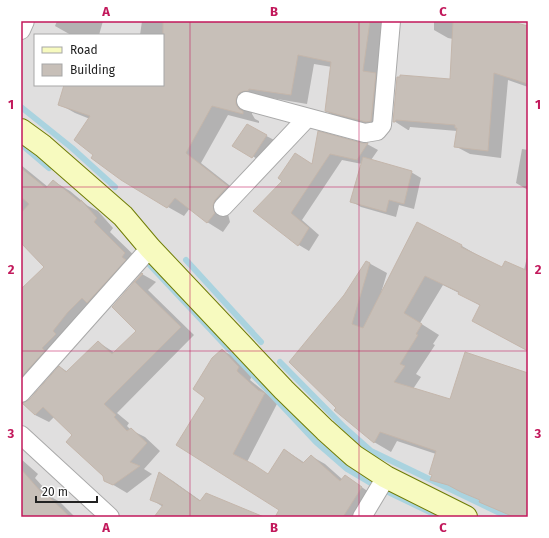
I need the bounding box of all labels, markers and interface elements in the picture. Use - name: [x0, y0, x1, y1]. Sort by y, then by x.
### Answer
- text: A: [101, 4, 110, 19]
- text: B: [270, 4, 278, 19]
- text: C: [439, 4, 447, 19]
- legend: [34, 34, 164, 86]
- text: Road: [70, 43, 98, 57]
- text: Building: [70, 63, 116, 77]
- text: 1: [8, 97, 14, 112]
- text: 1: [535, 97, 541, 112]
- text: 2: [8, 262, 15, 277]
- text: 2: [535, 262, 542, 277]
- text: 3: [7, 426, 15, 441]
- text: 3: [534, 426, 542, 441]
- scale bar: [36, 478, 97, 504]
- text: 20 m: [42, 485, 68, 499]
- text: A: [101, 520, 110, 535]
- text: B: [270, 520, 278, 535]
- text: C: [439, 520, 447, 535]

